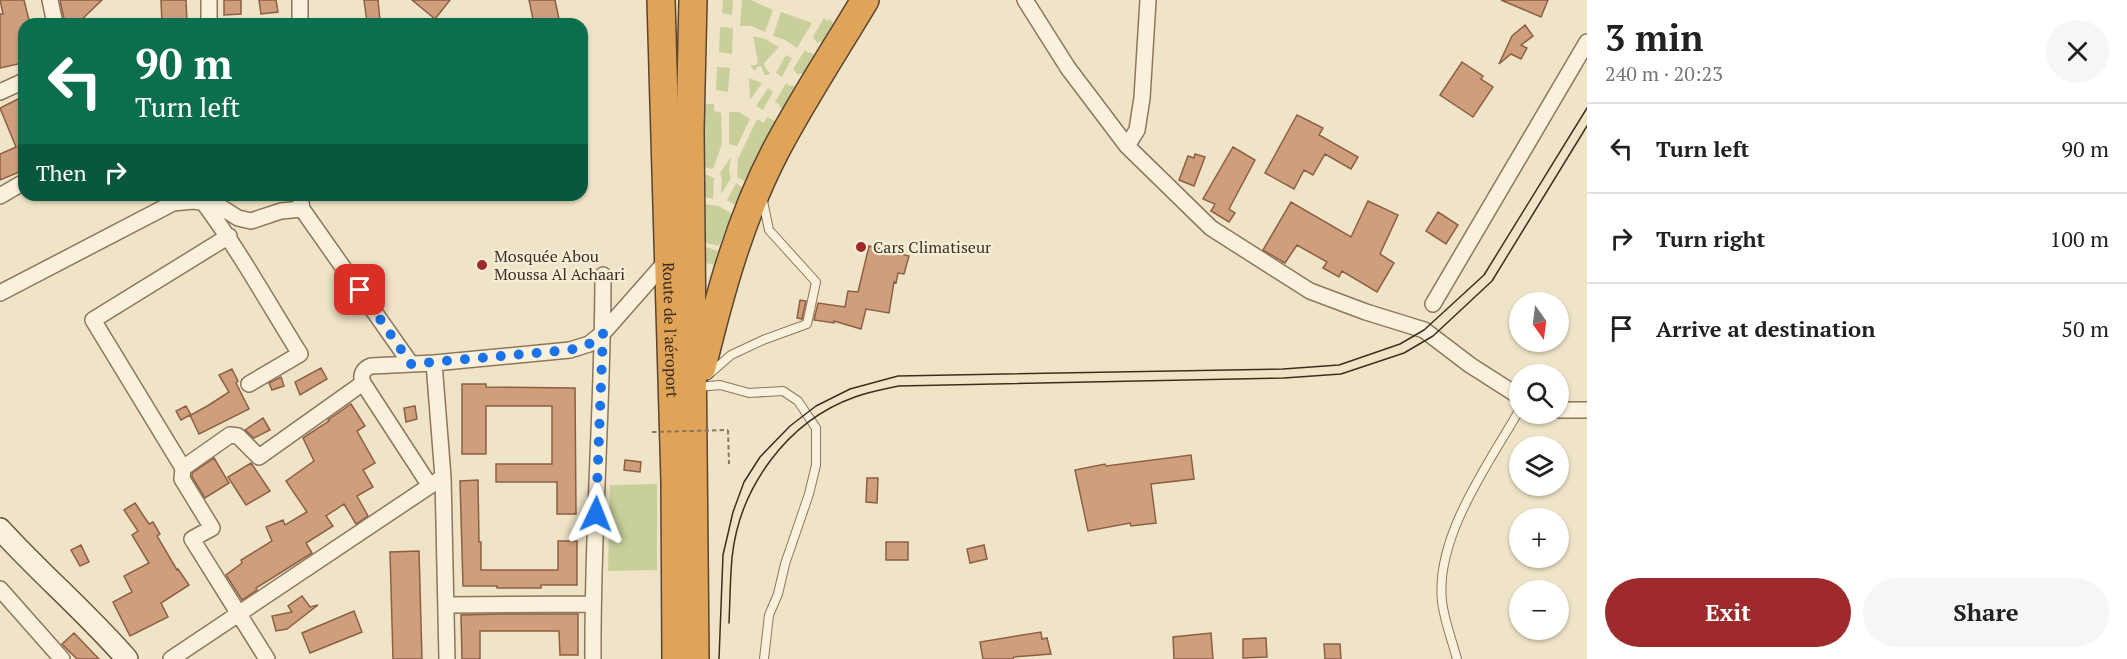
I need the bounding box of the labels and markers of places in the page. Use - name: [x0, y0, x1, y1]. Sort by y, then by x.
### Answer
- place label: Cars Climatiseur: [873, 236, 992, 258]
- marker: Cars Climatiseur: [854, 240, 868, 254]
- place label: Mosquée Abou Moussa Al Achaari: [494, 245, 625, 285]
- marker: Mosquée Abou Moussa Al Achaari: [475, 258, 489, 272]
- pin: [334, 264, 385, 315]

